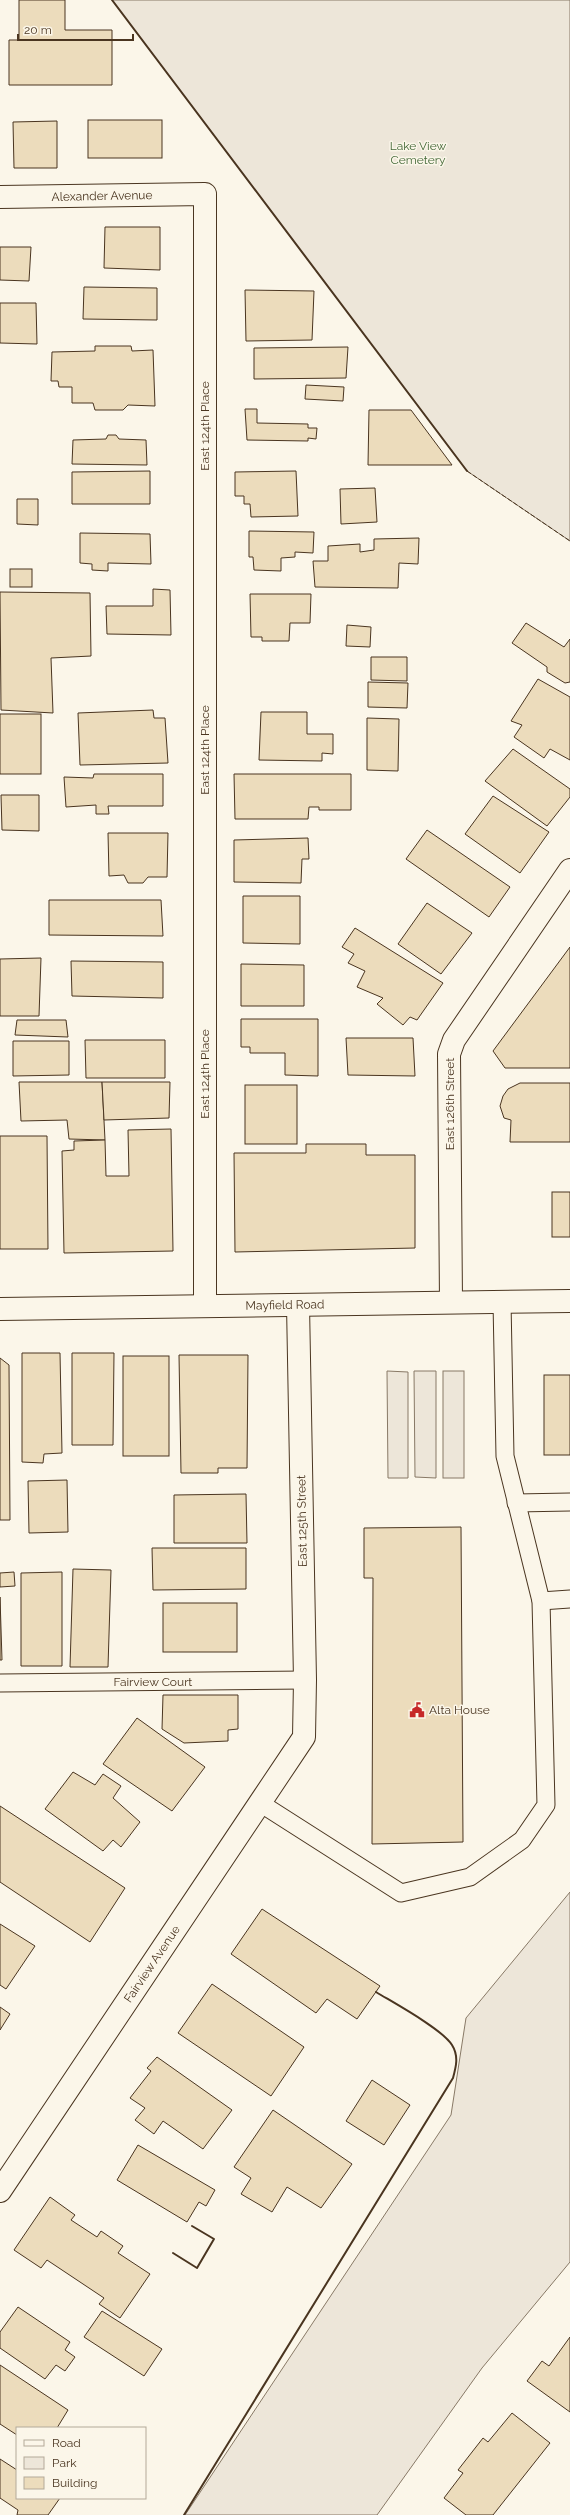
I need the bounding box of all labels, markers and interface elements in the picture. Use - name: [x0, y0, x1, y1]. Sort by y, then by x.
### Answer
- scale bar: [18, 16, 133, 42]
- text: 20 m: [24, 23, 52, 37]
- park label: Lake View Cemetery: [390, 139, 447, 167]
- street label: Alexander Avenue: [51, 188, 153, 204]
- street label: East 124th Place: [198, 381, 212, 471]
- street label: East 124th Place: [198, 705, 212, 795]
- street label: East 124th Place: [198, 1029, 212, 1119]
- street label: East 126th Street: [443, 1058, 457, 1150]
- street label: Mayfield Road: [245, 1297, 325, 1313]
- street label: East 125th Street: [294, 1475, 310, 1567]
- street label: Fairview Court: [114, 1675, 192, 1689]
- public building icon: Alta House: [408, 1701, 426, 1719]
- place label: Alta House: [429, 1703, 490, 1717]
- street label: Fairview Avenue: [121, 1923, 183, 2005]
- legend: [16, 2427, 146, 2499]
- text: Road: [52, 2436, 81, 2450]
- text: Park: [52, 2456, 77, 2470]
- text: Building: [52, 2476, 98, 2490]

